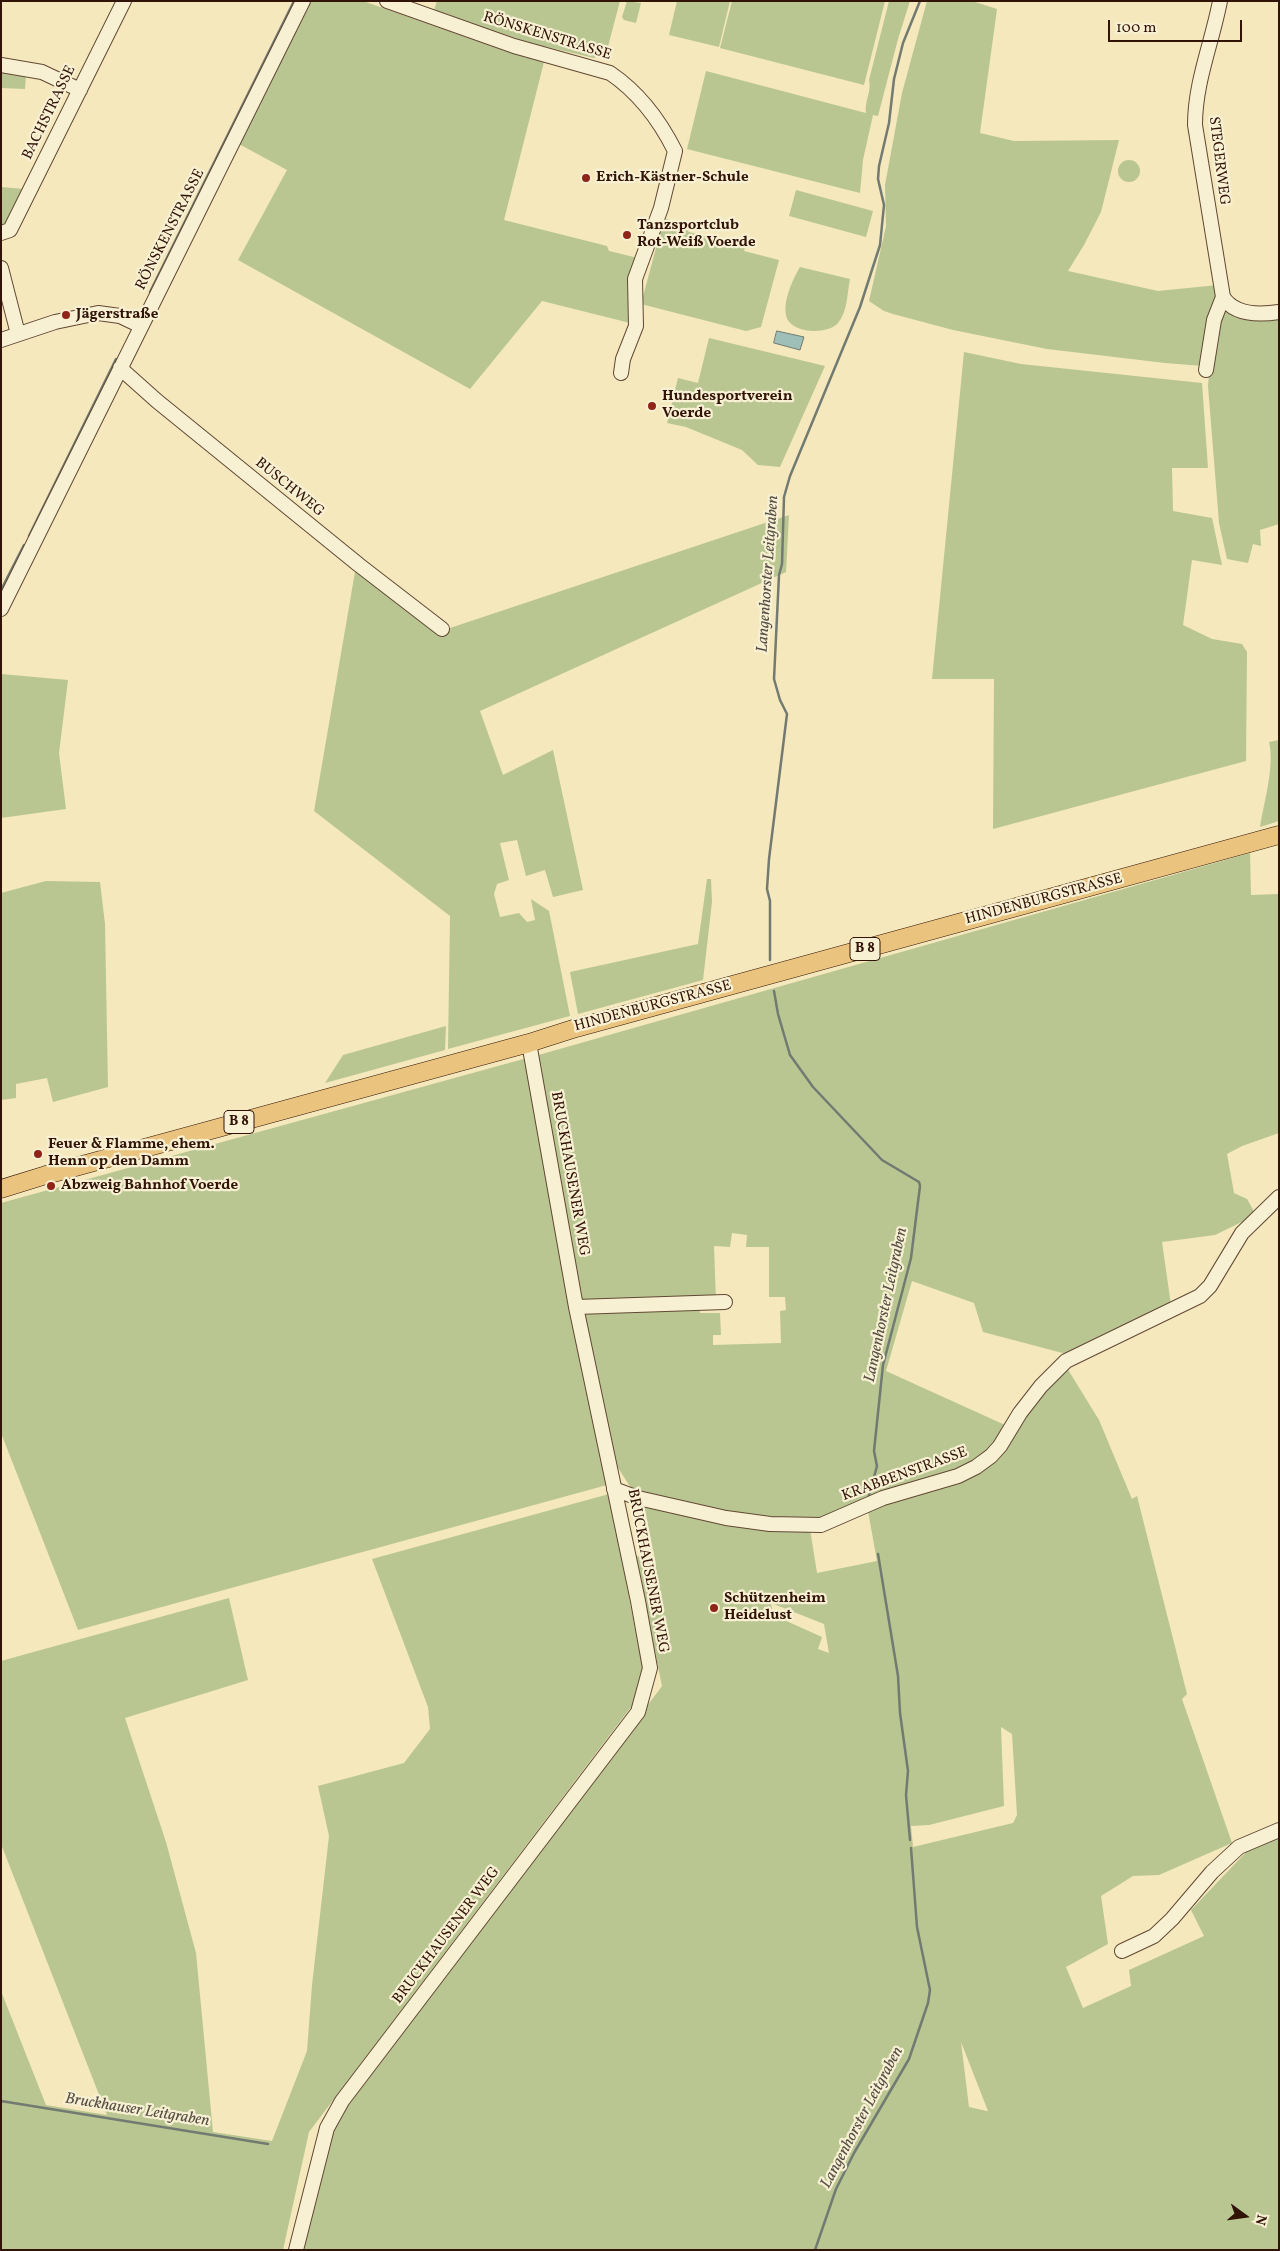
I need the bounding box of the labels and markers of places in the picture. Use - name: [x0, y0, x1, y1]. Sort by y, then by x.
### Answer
- place label: Erich-Kästner-Schule: [596, 169, 749, 187]
- marker: Erich-Kästner-Schule: [580, 172, 592, 184]
- place label: Tanzsportclub Rot-Weiß Voerde: [637, 217, 756, 252]
- marker: Tanzsportclub Rot-Weiß Voerde: [621, 229, 633, 241]
- place label: Jägerstraße: [76, 306, 158, 324]
- marker: Jägerstraße: [60, 309, 72, 321]
- place label: Hundesportverein Voerde: [662, 388, 793, 423]
- marker: Hundesportverein Voerde: [646, 400, 658, 412]
- place label: Feuer & Flamme, ehem. Henn op den Damm: [48, 1136, 215, 1171]
- marker: Feuer & Flamme, ehem. Henn op den Damm: [32, 1148, 44, 1160]
- place label: Abzweig Bahnhof Voerde: [61, 1177, 238, 1195]
- marker: Abzweig Bahnhof Voerde: [45, 1180, 57, 1192]
- place label: Schützenheim Heidelust: [724, 1590, 826, 1625]
- marker: Schützenheim Heidelust: [708, 1602, 720, 1614]

